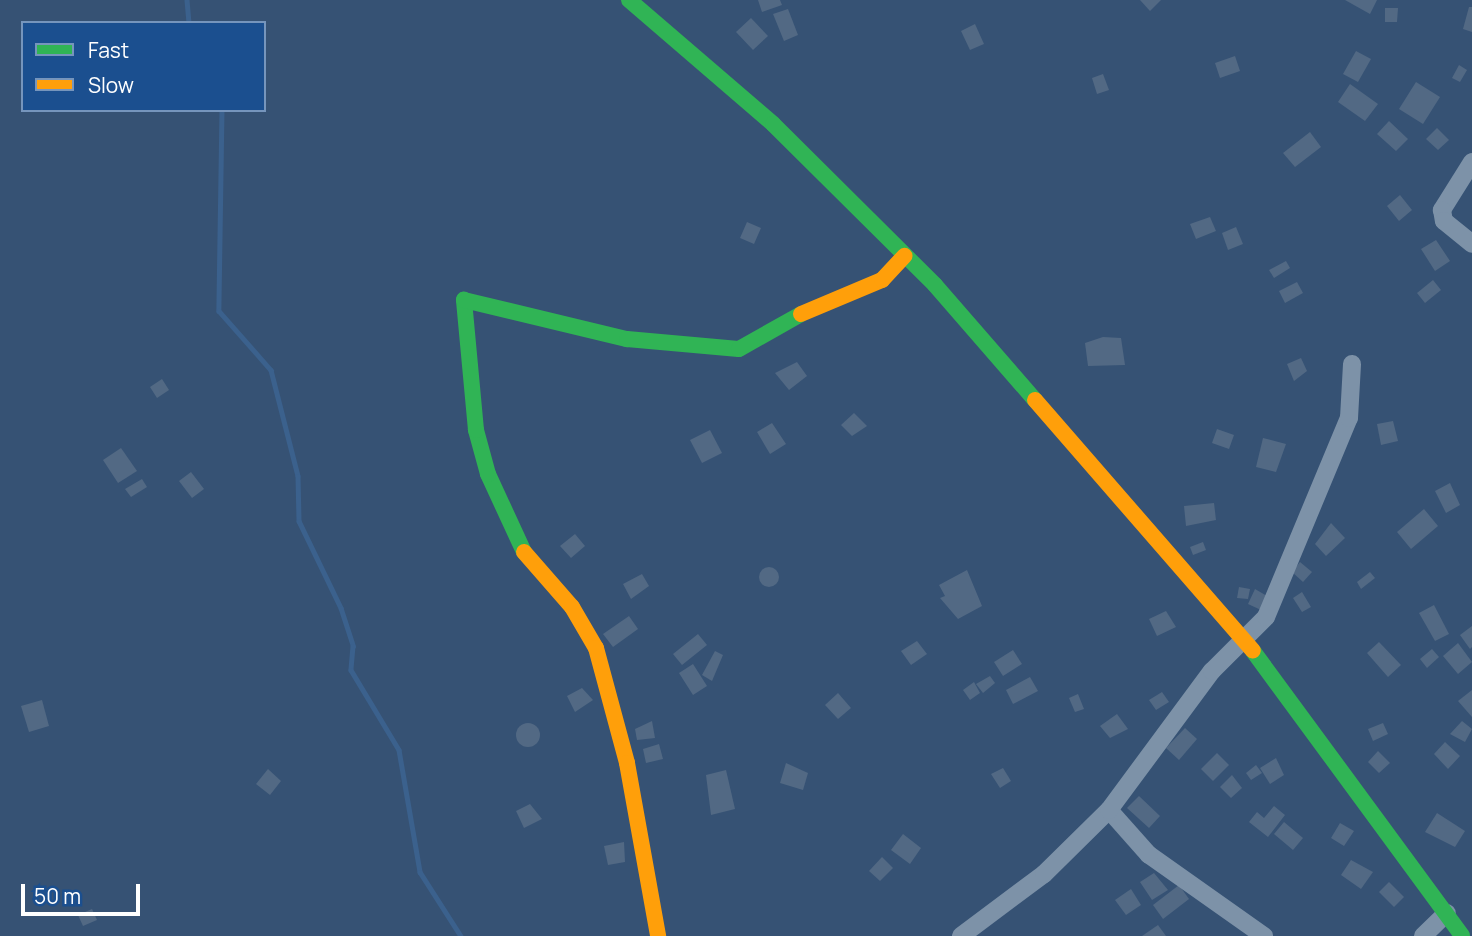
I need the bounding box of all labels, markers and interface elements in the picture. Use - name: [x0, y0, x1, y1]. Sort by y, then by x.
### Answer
- legend: [21, 21, 266, 112]
- text: Fast: [88, 36, 129, 64]
- text: Slow: [88, 71, 134, 99]
- scale bar: [24, 870, 144, 914]
- text: 50 m: [34, 882, 81, 910]

